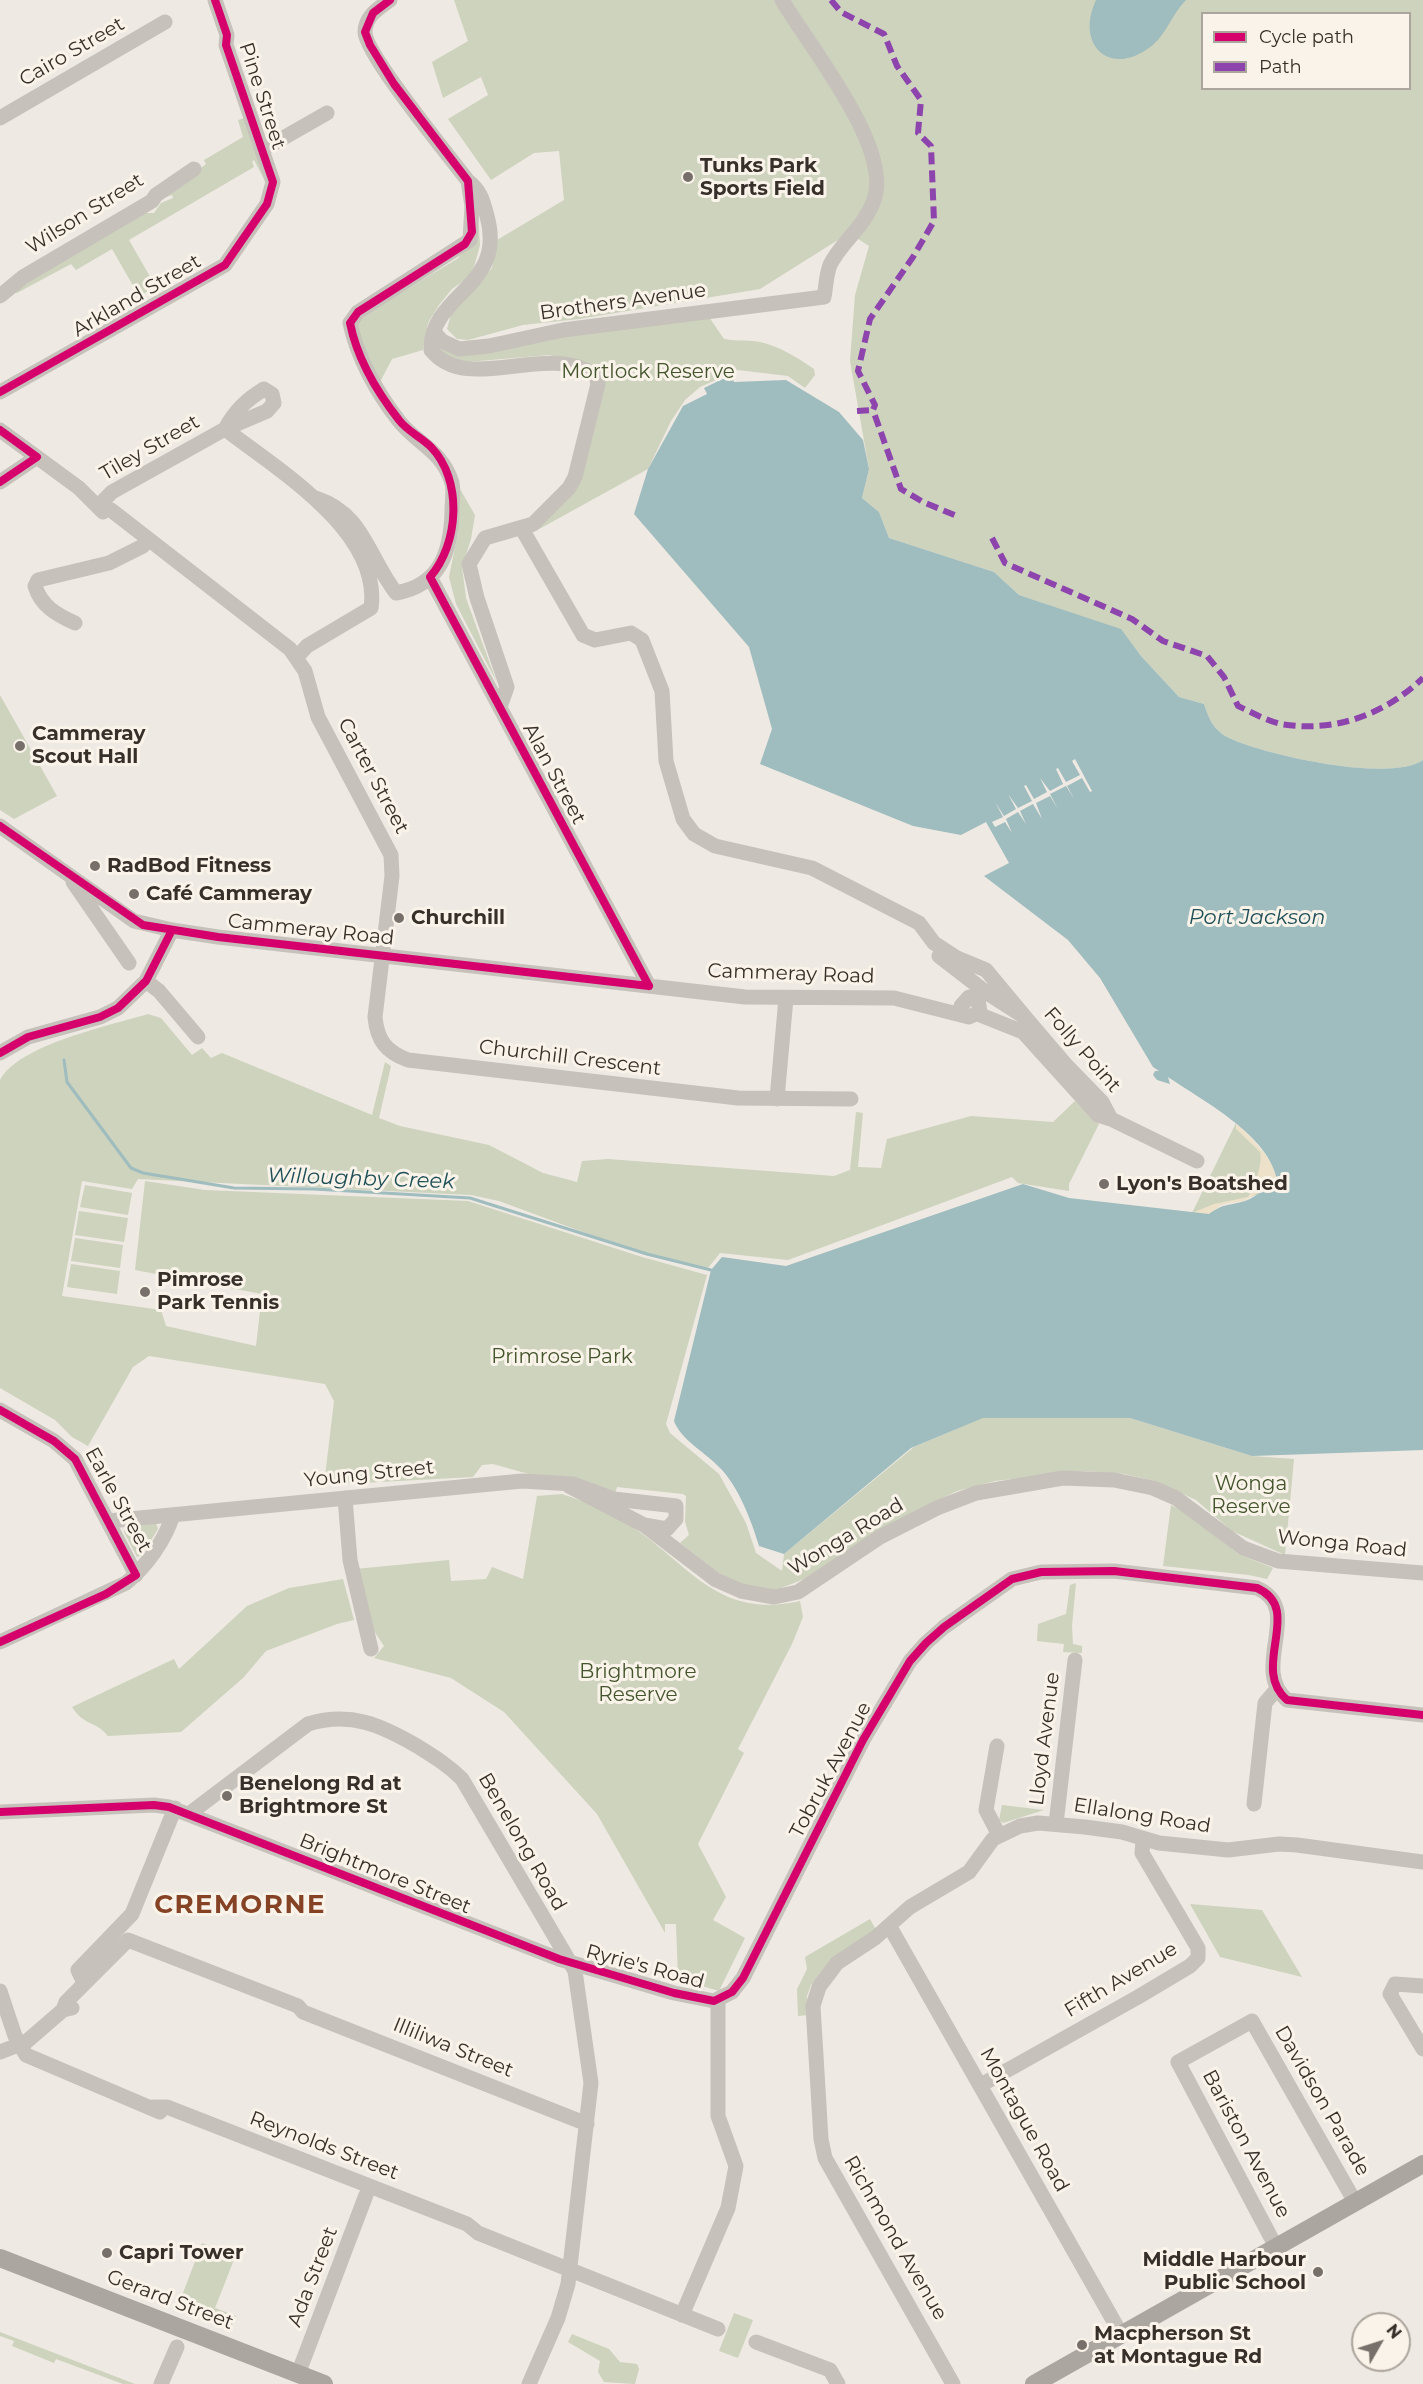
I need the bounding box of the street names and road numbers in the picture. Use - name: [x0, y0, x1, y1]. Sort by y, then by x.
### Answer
- street label: Cairo Street: [15, 12, 129, 92]
- street label: Pine Street: [233, 39, 291, 153]
- street label: Wilson Street: [22, 168, 148, 260]
- street label: Arkland Street: [69, 250, 205, 342]
- street label: Brothers Avenue: [538, 278, 708, 326]
- street label: Tiley Street: [96, 410, 204, 486]
- street label: Carter Street: [332, 714, 414, 838]
- street label: Alan Street: [517, 719, 591, 829]
- street label: Cammeray Road: [227, 909, 395, 951]
- street label: Cammeray Road: [707, 959, 875, 989]
- street label: Folly Point: [1038, 1002, 1126, 1098]
- street label: Churchill Crescent: [477, 1035, 663, 1081]
- street label: Earle Street: [79, 1443, 157, 1557]
- street label: Young Street: [303, 1455, 435, 1493]
- street label: Wonga Road: [784, 1493, 908, 1581]
- street label: Wonga Road: [1276, 1525, 1408, 1563]
- street label: Lloyd Avenue: [1025, 1671, 1065, 1807]
- street label: Tobruk Avenue: [785, 1698, 877, 1842]
- street label: Benelong Road: [473, 1769, 571, 1915]
- street label: Ellalong Road: [1072, 1793, 1212, 1839]
- street label: Brightmore Street: [296, 1829, 474, 1919]
- street label: Fifth Avenue: [1060, 1937, 1182, 2023]
- street label: Ryrie's Road: [583, 1940, 707, 1994]
- street label: Illiliwa Street: [389, 2013, 517, 2083]
- street label: Davidson Parade: [1269, 2022, 1375, 2180]
- street label: Montague Road: [974, 2044, 1074, 2196]
- street label: Bariston Avenue: [1197, 2066, 1295, 2222]
- street label: Reynolds Street: [246, 2107, 402, 2185]
- street label: Richmond Avenue: [838, 2151, 952, 2325]
- street label: Ada Street: [283, 2224, 343, 2330]
- street label: Gerard Street: [103, 2265, 237, 2335]

